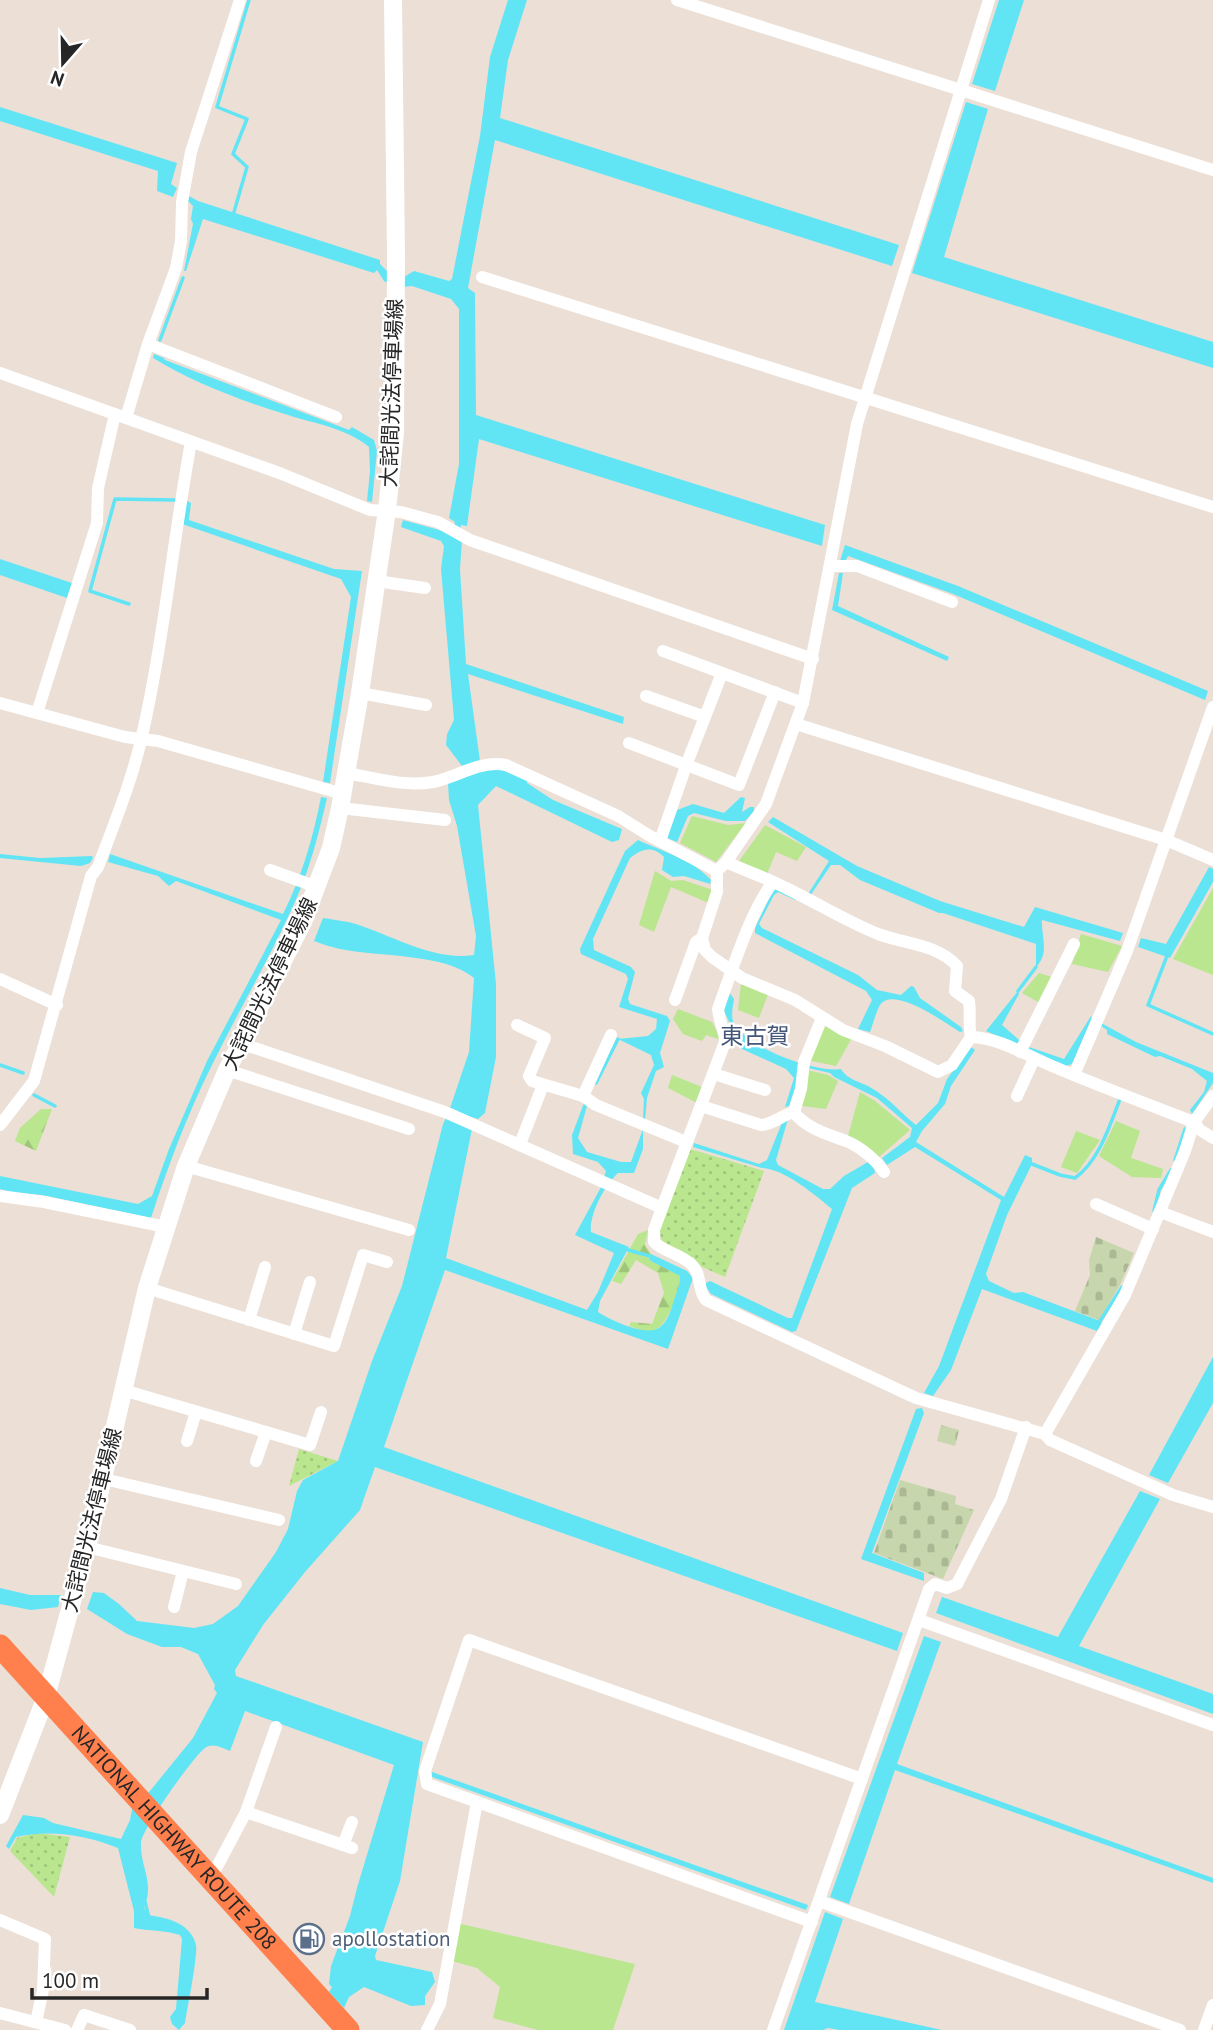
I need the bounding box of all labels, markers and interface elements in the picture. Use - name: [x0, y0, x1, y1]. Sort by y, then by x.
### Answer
- north arrow: [28, 28, 98, 98]
- text: N: [47, 66, 67, 92]
- street label: 大詫間光法停車場線: [375, 298, 408, 488]
- street label: 大詫間光法停車場線: [216, 893, 323, 1075]
- district label: 東古賀: [721, 1021, 790, 1050]
- street label: 大詫間光法停車場線: [56, 1425, 127, 1615]
- street label: NATIONAL HIGHWAY ROUTE 208: [66, 1720, 283, 1955]
- fuel station icon: apollostation: [292, 1922, 326, 1956]
- place label: apollostation: [332, 1925, 450, 1952]
- scale bar: [32, 1956, 206, 2000]
- text: 100 m: [42, 1967, 99, 1994]

